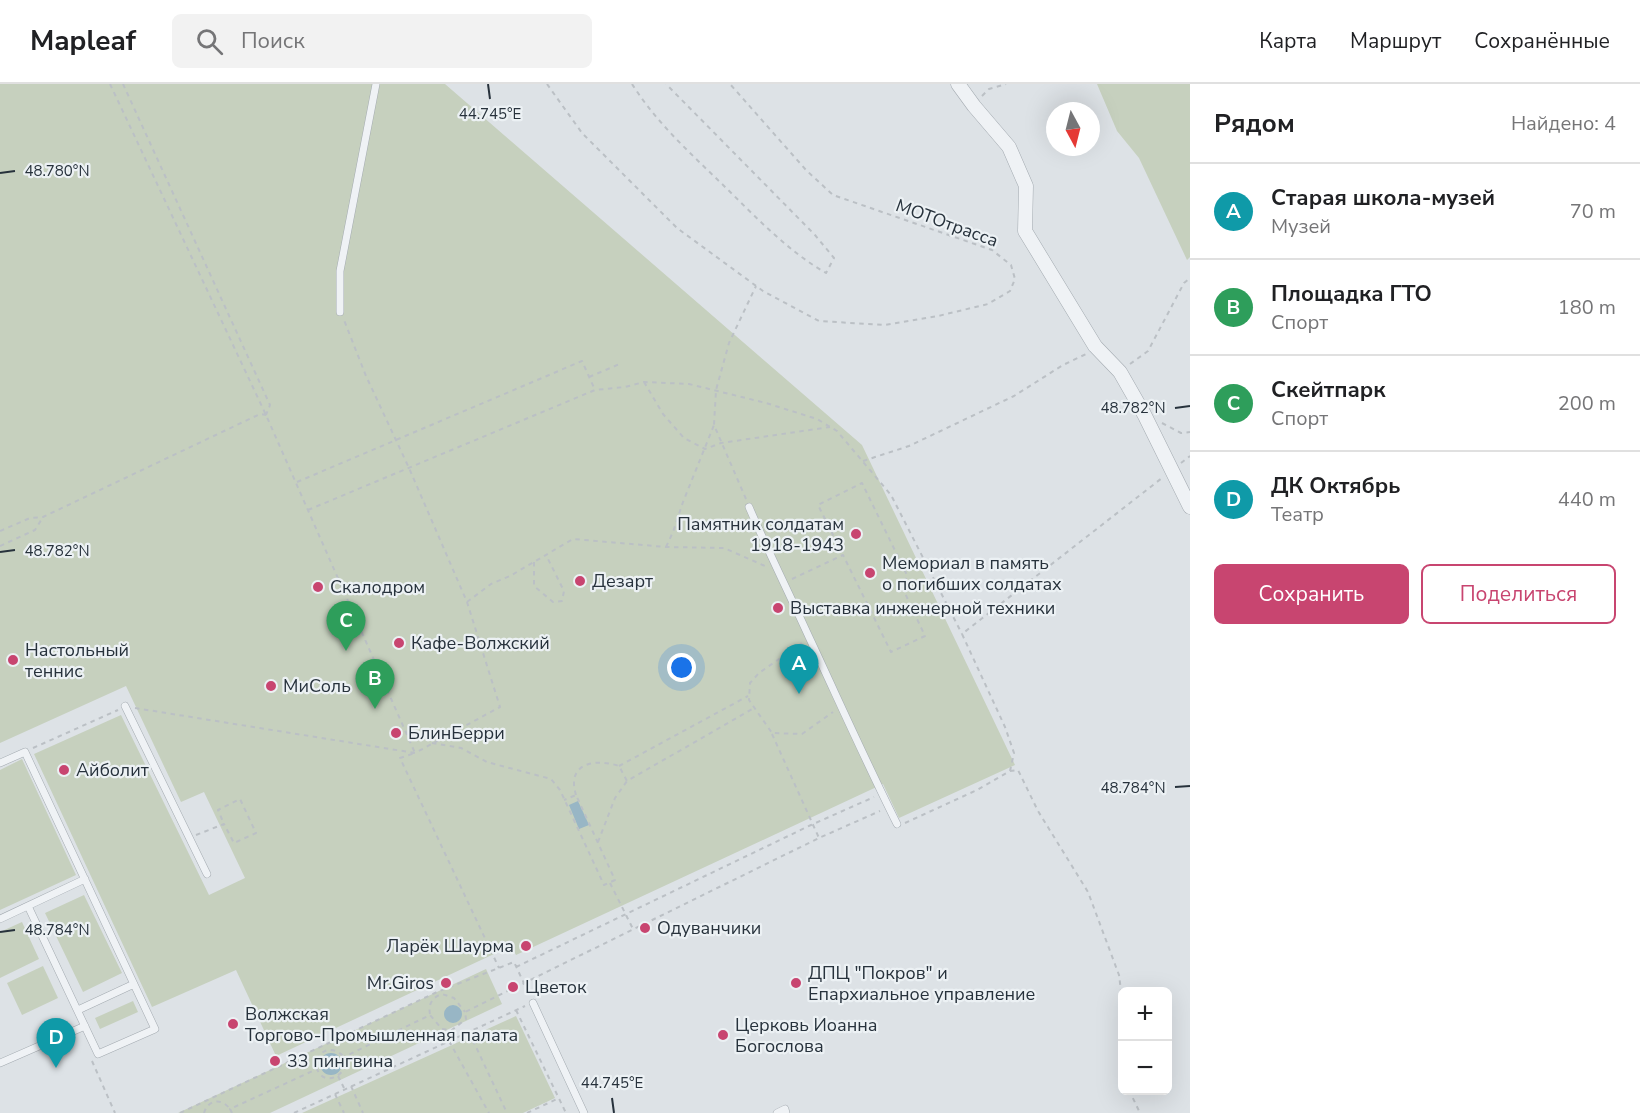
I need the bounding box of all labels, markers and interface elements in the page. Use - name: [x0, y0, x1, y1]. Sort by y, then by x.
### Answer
- search box: [172, 14, 592, 68]
- text: Mapleaf: [30, 22, 136, 60]
- icon: search: [193, 25, 226, 58]
- text: Поиск: [241, 26, 305, 56]
- text: Карта: [1259, 27, 1317, 55]
- text: Маршрут: [1350, 27, 1441, 55]
- text: Сохранённые: [1474, 27, 1610, 55]
- north arrow: [1046, 102, 1100, 156]
- text: 44.745°E: [459, 104, 521, 124]
- text: Рядом: [1214, 106, 1295, 141]
- text: Найдено: 4: [1511, 110, 1616, 137]
- text: 48.780°N: [24, 161, 90, 181]
- text: Старая школа-музей: [1271, 183, 1495, 213]
- street label: МОТОтрасса: [892, 193, 1002, 253]
- text: A: [1226, 198, 1241, 225]
- text: 70 m: [1570, 198, 1616, 225]
- text: Музей: [1271, 213, 1331, 240]
- text: Площадка ГТО: [1271, 279, 1432, 309]
- text: B: [1227, 294, 1240, 321]
- text: 180 m: [1558, 294, 1616, 321]
- text: Спорт: [1271, 309, 1328, 336]
- text: Скейтпарк: [1271, 375, 1386, 405]
- text: C: [1227, 390, 1240, 417]
- text: 200 m: [1558, 390, 1616, 417]
- text: 48.782°N: [1100, 398, 1166, 418]
- text: Спорт: [1271, 405, 1328, 432]
- text: ДК Октябрь: [1271, 471, 1400, 501]
- text: D: [1226, 486, 1241, 513]
- text: 440 m: [1558, 486, 1616, 513]
- text: Театр: [1271, 501, 1324, 528]
- place label: Памятник солдатам 1918-1943: [677, 512, 844, 557]
- marker: Памятник солдатам 1918-1943: [849, 527, 863, 541]
- text: 48.782°N: [24, 541, 90, 561]
- place label: Мемориал в память о погибших солдатах: [882, 551, 1062, 596]
- button: Сохранить: [1214, 564, 1409, 624]
- button: Поделиться: [1421, 564, 1616, 624]
- marker: Мемориал в память о погибших солдатах: [863, 566, 877, 580]
- place label: Дезарт: [592, 569, 653, 593]
- marker: Дезарт: [573, 574, 587, 588]
- place label: Скалодром: [330, 575, 425, 599]
- marker: Скалодром: [311, 580, 325, 594]
- place label: Выставка инженерной техники: [790, 596, 1055, 620]
- marker: Выставка инженерной техники: [771, 601, 785, 615]
- pin: C: [326, 602, 366, 651]
- place label: Кафе-Волжский: [411, 631, 550, 655]
- marker: Кафе-Волжский: [392, 636, 406, 650]
- place label: Настольный теннис: [25, 638, 129, 683]
- pin: A: [780, 644, 818, 694]
- marker: Настольный теннис: [6, 653, 20, 667]
- your location: [667, 653, 696, 682]
- pin: B: [356, 660, 394, 709]
- place label: МиСоль: [283, 674, 351, 698]
- marker: МиСоль: [264, 679, 278, 693]
- place label: БлинБерри: [408, 721, 505, 745]
- marker: БлинБерри: [389, 726, 403, 740]
- place label: Айболит: [76, 758, 149, 782]
- marker: Айболит: [57, 763, 71, 777]
- text: 48.784°N: [1100, 778, 1166, 798]
- place label: Одуванчики: [657, 916, 761, 940]
- text: 48.784°N: [24, 920, 90, 940]
- marker: Одуванчики: [638, 921, 652, 935]
- place label: Ларёк Шаурма: [386, 934, 514, 958]
- marker: Ларёк Шаурма: [519, 939, 533, 953]
- place label: ДПЦ "Покров" и Епархиальное управление: [808, 961, 1035, 1006]
- place label: Mr.Giros: [367, 971, 434, 995]
- place label: Цветок: [525, 975, 587, 999]
- marker: Mr.Giros: [439, 976, 453, 990]
- marker: ДПЦ "Покров" и Епархиальное управление: [789, 976, 803, 990]
- marker: Цветок: [506, 980, 520, 994]
- map controls: [1118, 987, 1172, 1095]
- button: +: [1118, 987, 1172, 1041]
- place label: Волжская Торгово-Промышленная палата: [245, 1002, 518, 1047]
- place label: Церковь Иоанна Богослова: [735, 1013, 878, 1058]
- marker: Волжская Торгово-Промышленная палата: [226, 1017, 240, 1031]
- pin: D: [36, 1018, 76, 1068]
- marker: Церковь Иоанна Богослова: [716, 1028, 730, 1042]
- button: −: [1118, 1041, 1172, 1095]
- place label: 33 пингвина: [287, 1049, 393, 1073]
- marker: 33 пингвина: [268, 1054, 282, 1068]
- text: 44.745°E: [581, 1073, 643, 1093]

